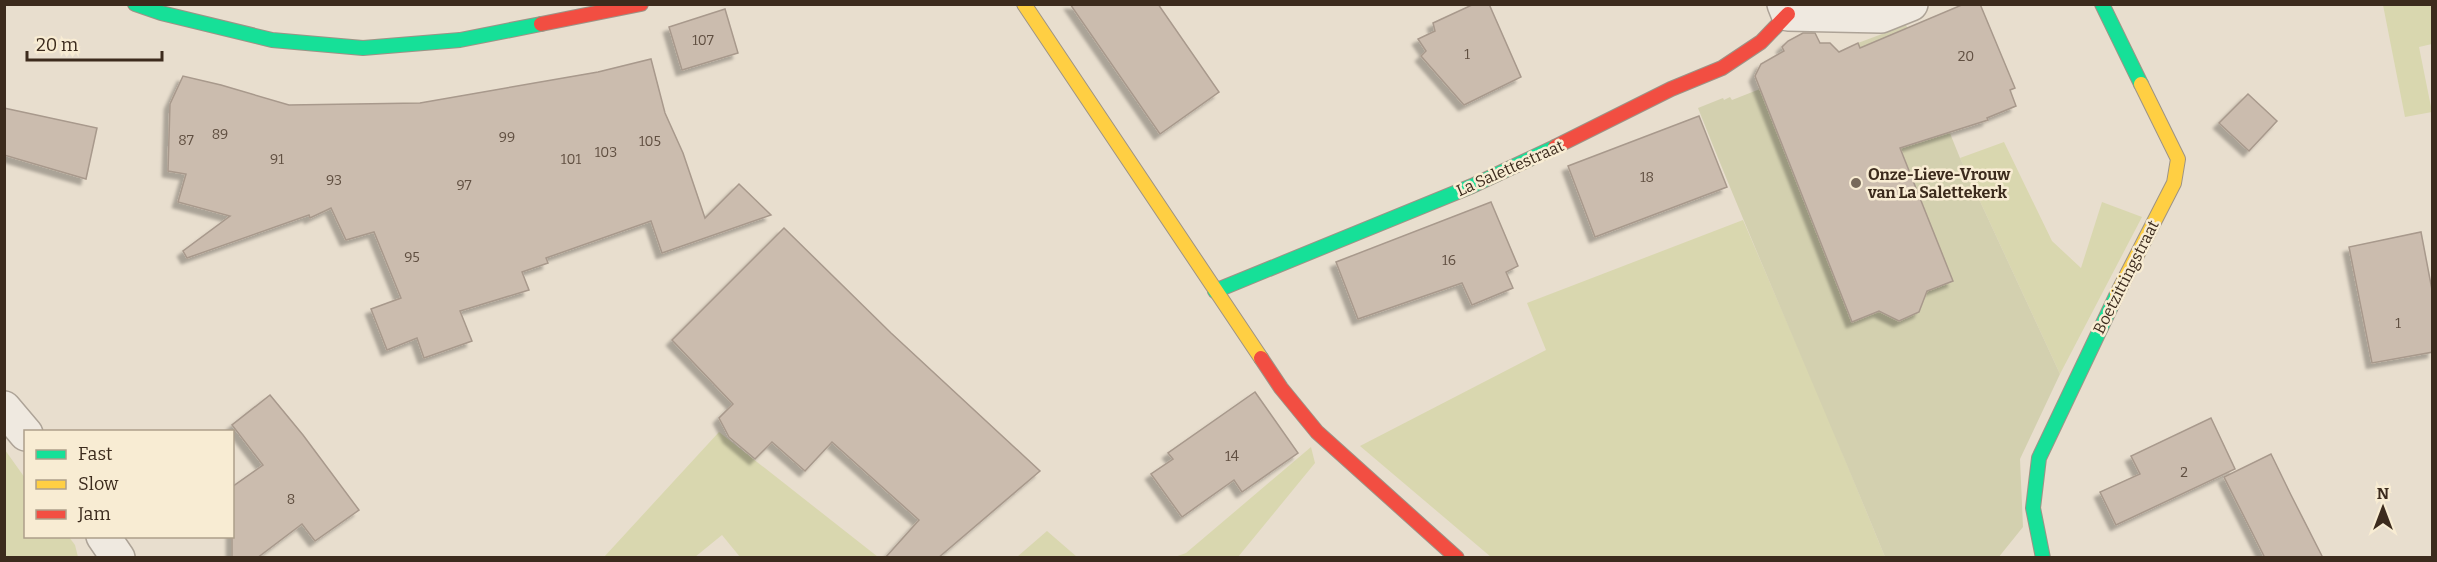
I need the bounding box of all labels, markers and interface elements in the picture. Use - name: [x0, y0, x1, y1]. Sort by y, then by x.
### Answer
- scale bar: [27, 24, 162, 62]
- house number: 107: [692, 32, 714, 49]
- text: 20 m: [36, 34, 78, 56]
- house number: 1: [1464, 46, 1470, 63]
- house number: 20: [1958, 48, 1974, 65]
- house number: 89: [212, 126, 228, 143]
- house number: 99: [499, 129, 515, 146]
- house number: 87: [178, 132, 194, 149]
- house number: 105: [639, 133, 661, 150]
- street label: La Salettestraat: [1453, 136, 1567, 200]
- house number: 103: [595, 144, 617, 161]
- house number: 91: [270, 151, 284, 168]
- house number: 101: [561, 151, 581, 168]
- place label: Onze-Lieve-Vrouw van La Salettekerk: [1867, 165, 2011, 202]
- house number: 18: [1640, 169, 1654, 186]
- house number: 93: [326, 172, 342, 189]
- marker: Onze-Lieve-Vrouw van La Salettekerk: [1849, 176, 1863, 190]
- house number: 97: [456, 177, 472, 194]
- street label: Boetzittingstraat: [2089, 217, 2163, 337]
- house number: 95: [404, 249, 420, 266]
- house number: 16: [1442, 252, 1456, 269]
- house number: 1: [2395, 315, 2401, 332]
- legend: [24, 430, 234, 538]
- text: Fast: [78, 443, 113, 465]
- house number: 14: [1225, 448, 1239, 465]
- house number: 2: [2180, 464, 2188, 481]
- text: Slow: [78, 473, 119, 495]
- north arrow: [2353, 478, 2413, 538]
- text: N: [2377, 484, 2389, 503]
- house number: 8: [287, 491, 295, 508]
- text: Jam: [77, 503, 111, 525]

